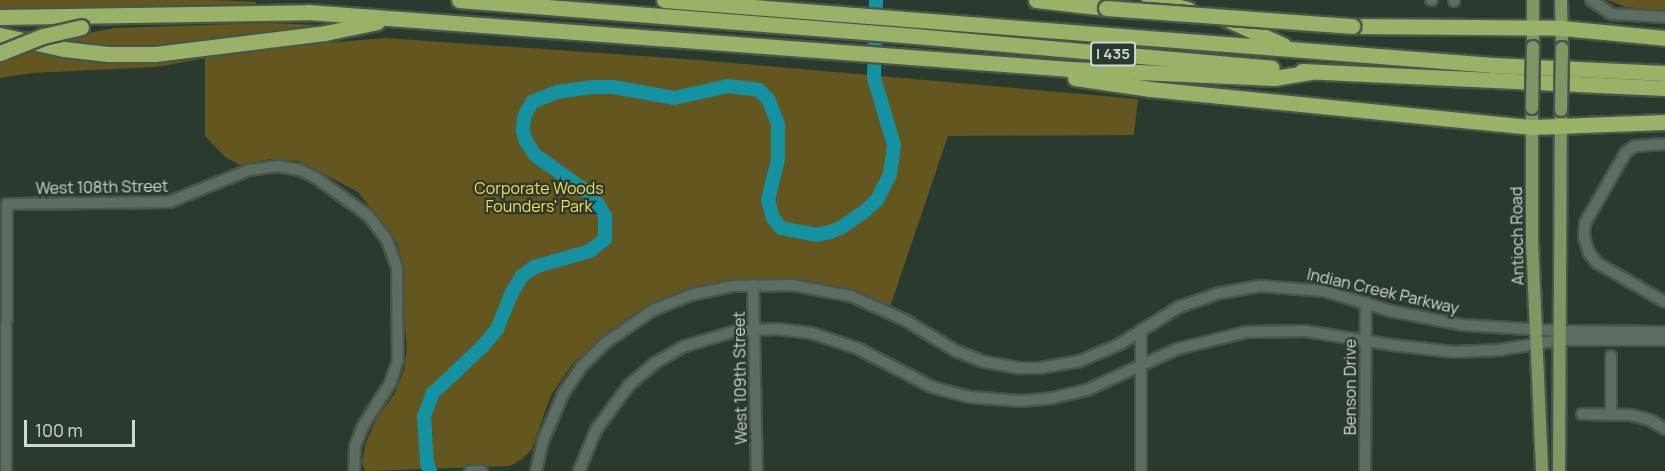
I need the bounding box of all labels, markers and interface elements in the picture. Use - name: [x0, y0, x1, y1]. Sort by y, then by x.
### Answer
- road number: I 435: [1089, 42, 1137, 66]
- street label: West 108th Street: [35, 176, 169, 198]
- park label: Corporate Woods Founders' Park: [474, 178, 604, 216]
- street label: Antioch Road: [1507, 186, 1527, 286]
- street label: Indian Creek Parkway: [1305, 264, 1461, 318]
- street label: West 109th Street: [729, 311, 751, 445]
- street label: Benson Drive: [1340, 339, 1360, 435]
- scale bar: [27, 408, 138, 446]
- text: 100 m: [35, 418, 83, 442]

